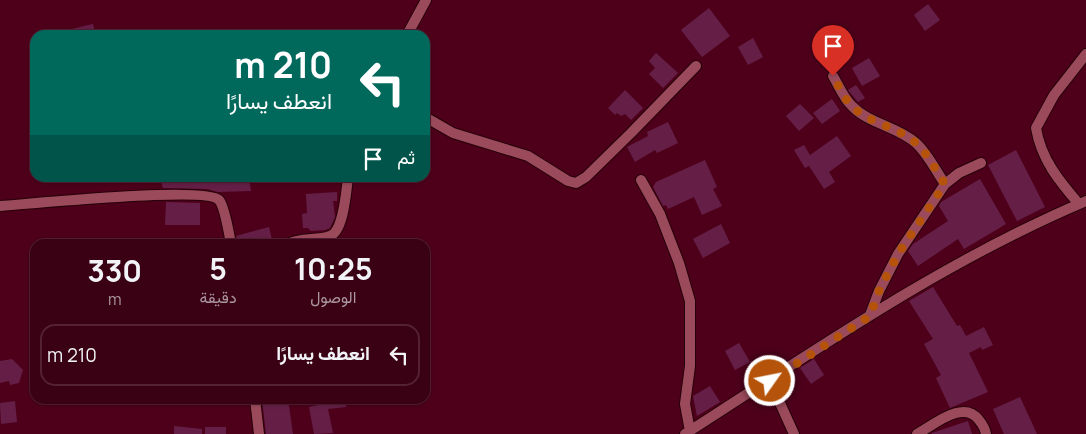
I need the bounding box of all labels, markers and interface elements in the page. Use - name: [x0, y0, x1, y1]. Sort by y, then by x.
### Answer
- pin: [812, 25, 854, 76]
- icon: arrive: [819, 32, 847, 60]
- text: 210 m: [234, 41, 332, 89]
- icon: left: [350, 50, 415, 115]
- text: انعطف يسارًا: [226, 86, 332, 116]
- text: ثم: [397, 144, 415, 170]
- icon: arrive: [359, 145, 387, 173]
- text: 5: [209, 248, 227, 289]
- text: 10:25: [294, 248, 373, 289]
- text: 330: [87, 250, 142, 291]
- text: دقيقة: [200, 286, 237, 308]
- text: الوصول: [310, 286, 356, 308]
- text: m: [108, 288, 122, 310]
- text: انعطف يسارًا: [276, 340, 370, 366]
- icon: left: [385, 341, 413, 369]
- text: 210 m: [47, 342, 97, 368]
- position arrow: [743, 354, 795, 406]

